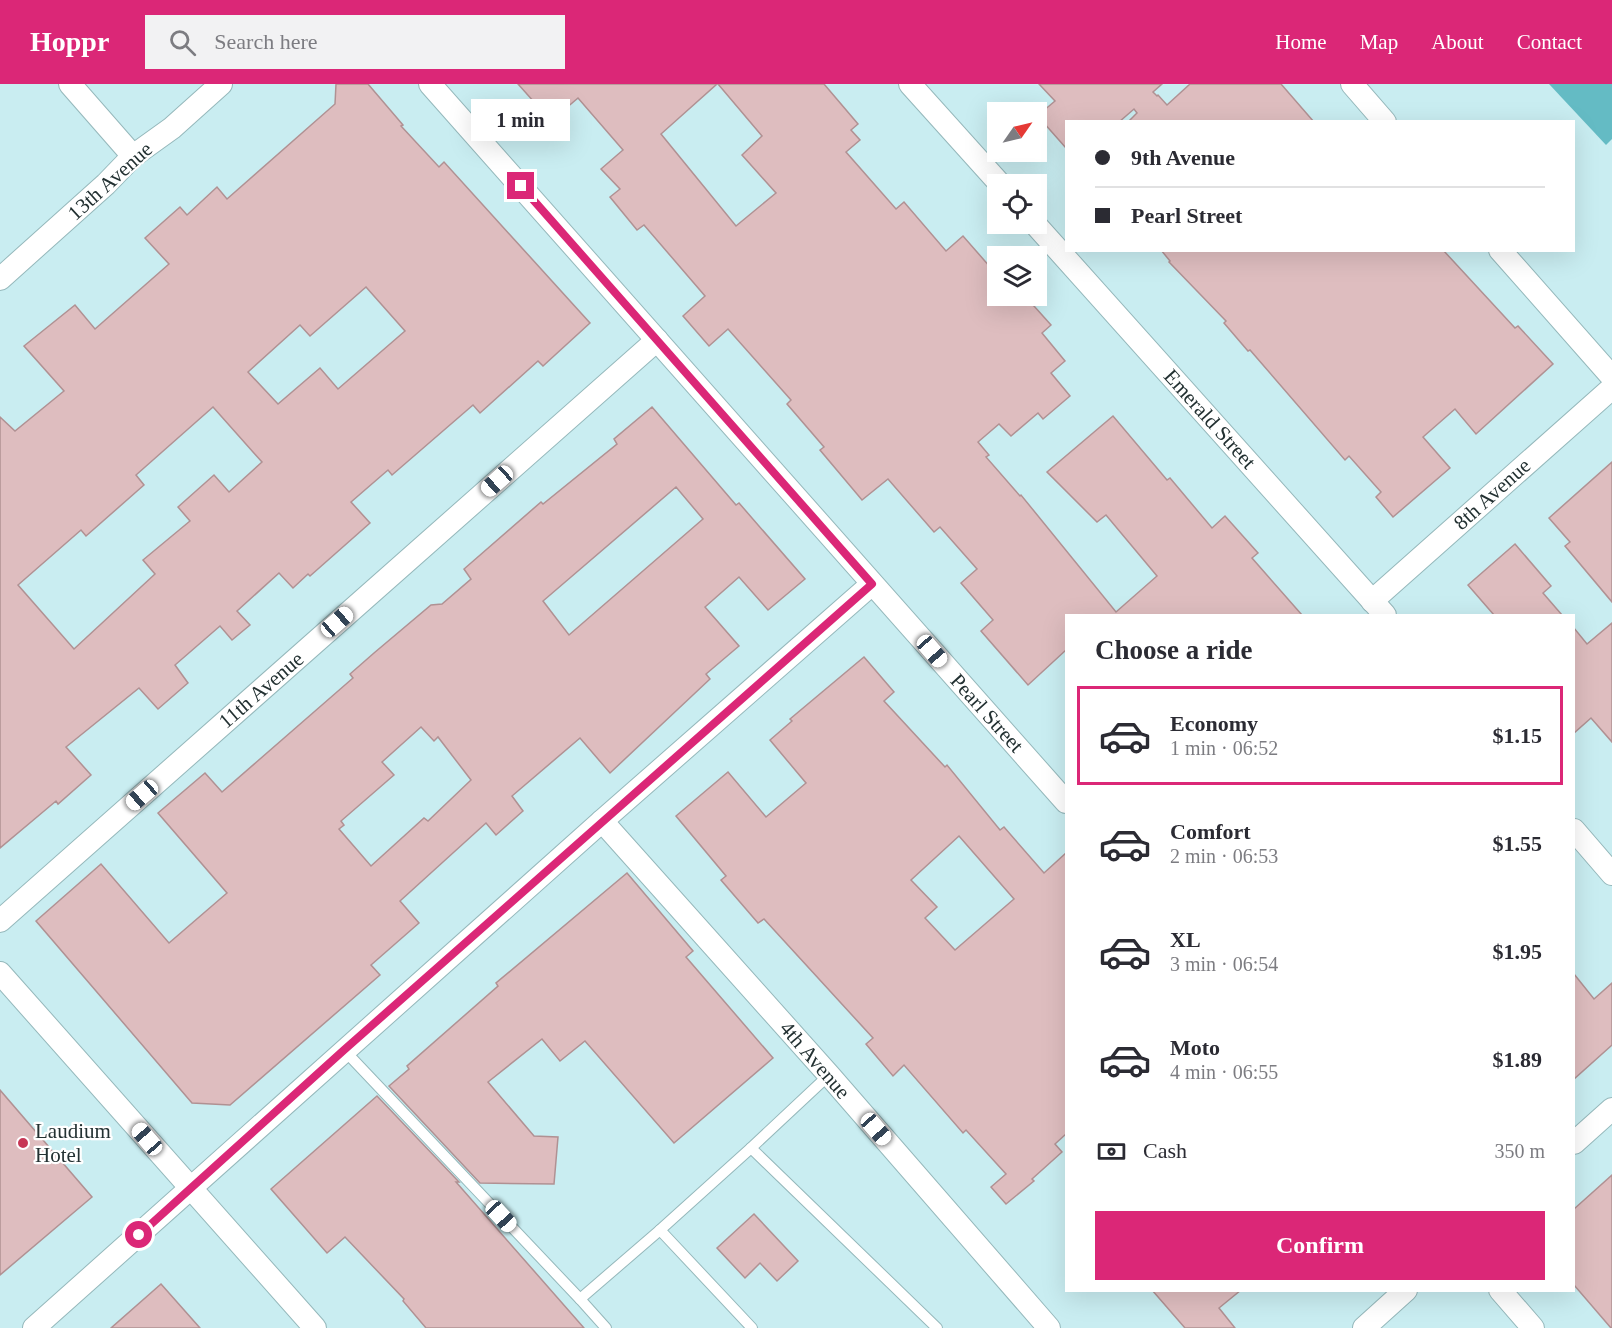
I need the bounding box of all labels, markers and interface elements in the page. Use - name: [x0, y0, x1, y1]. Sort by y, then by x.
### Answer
- search box: [145, 15, 565, 69]
- text: Hoppr: [30, 26, 109, 57]
- icon: search: [166, 26, 199, 59]
- text: Search here: [214, 29, 318, 54]
- text: Home: [1275, 30, 1327, 54]
- text: Map: [1360, 30, 1398, 54]
- text: About: [1431, 30, 1484, 54]
- text: Contact: [1517, 30, 1582, 54]
- callout: 1 min: [472, 99, 570, 141]
- north arrow: [987, 102, 1047, 162]
- map controls: [987, 102, 1047, 306]
- text: 1 min: [496, 109, 545, 131]
- street label: 13th Avenue: [63, 137, 157, 225]
- text: 9th Avenue: [1131, 145, 1235, 170]
- route end: [507, 172, 534, 199]
- button: locate: [987, 174, 1047, 234]
- text: Pearl Street: [1131, 203, 1242, 228]
- button: layers: [987, 246, 1047, 306]
- street label: Emerald Street: [1159, 364, 1261, 474]
- street label: 8th Avenue: [1449, 453, 1535, 535]
- car: [478, 462, 516, 500]
- car: [318, 603, 356, 641]
- car: [913, 632, 951, 670]
- text: Choose a ride: [1095, 635, 1253, 665]
- street label: 11th Avenue: [214, 647, 308, 733]
- street label: Pearl Street: [945, 669, 1029, 757]
- icon: car: [1098, 709, 1152, 763]
- text: Economy: [1170, 711, 1258, 736]
- text: $1.15: [1493, 723, 1542, 748]
- text: 1 min · 06:52: [1170, 737, 1278, 759]
- car: [123, 776, 161, 814]
- icon: car: [1098, 817, 1152, 871]
- text: Comfort: [1170, 819, 1251, 844]
- text: $1.55: [1493, 831, 1542, 856]
- text: 2 min · 06:53: [1170, 845, 1278, 867]
- icon: car: [1098, 925, 1152, 979]
- text: XL: [1170, 927, 1201, 952]
- text: $1.95: [1493, 939, 1542, 964]
- text: 3 min · 06:54: [1170, 953, 1278, 975]
- street label: 4th Avenue: [775, 1016, 855, 1104]
- icon: car: [1098, 1033, 1152, 1087]
- text: Moto: [1170, 1035, 1220, 1060]
- text: $1.89: [1493, 1047, 1542, 1072]
- text: 4 min · 06:55: [1170, 1061, 1278, 1083]
- car: [857, 1110, 895, 1148]
- place label: Laudium Hotel: [35, 1119, 111, 1167]
- car: [128, 1120, 166, 1158]
- icon: cash: [1095, 1135, 1128, 1168]
- marker: Laudium Hotel: [16, 1136, 30, 1150]
- text: Cash: [1143, 1138, 1187, 1163]
- text: 350 m: [1494, 1140, 1545, 1162]
- car: [482, 1197, 520, 1235]
- button: Confirm: [1095, 1211, 1545, 1280]
- route start: [125, 1221, 152, 1248]

